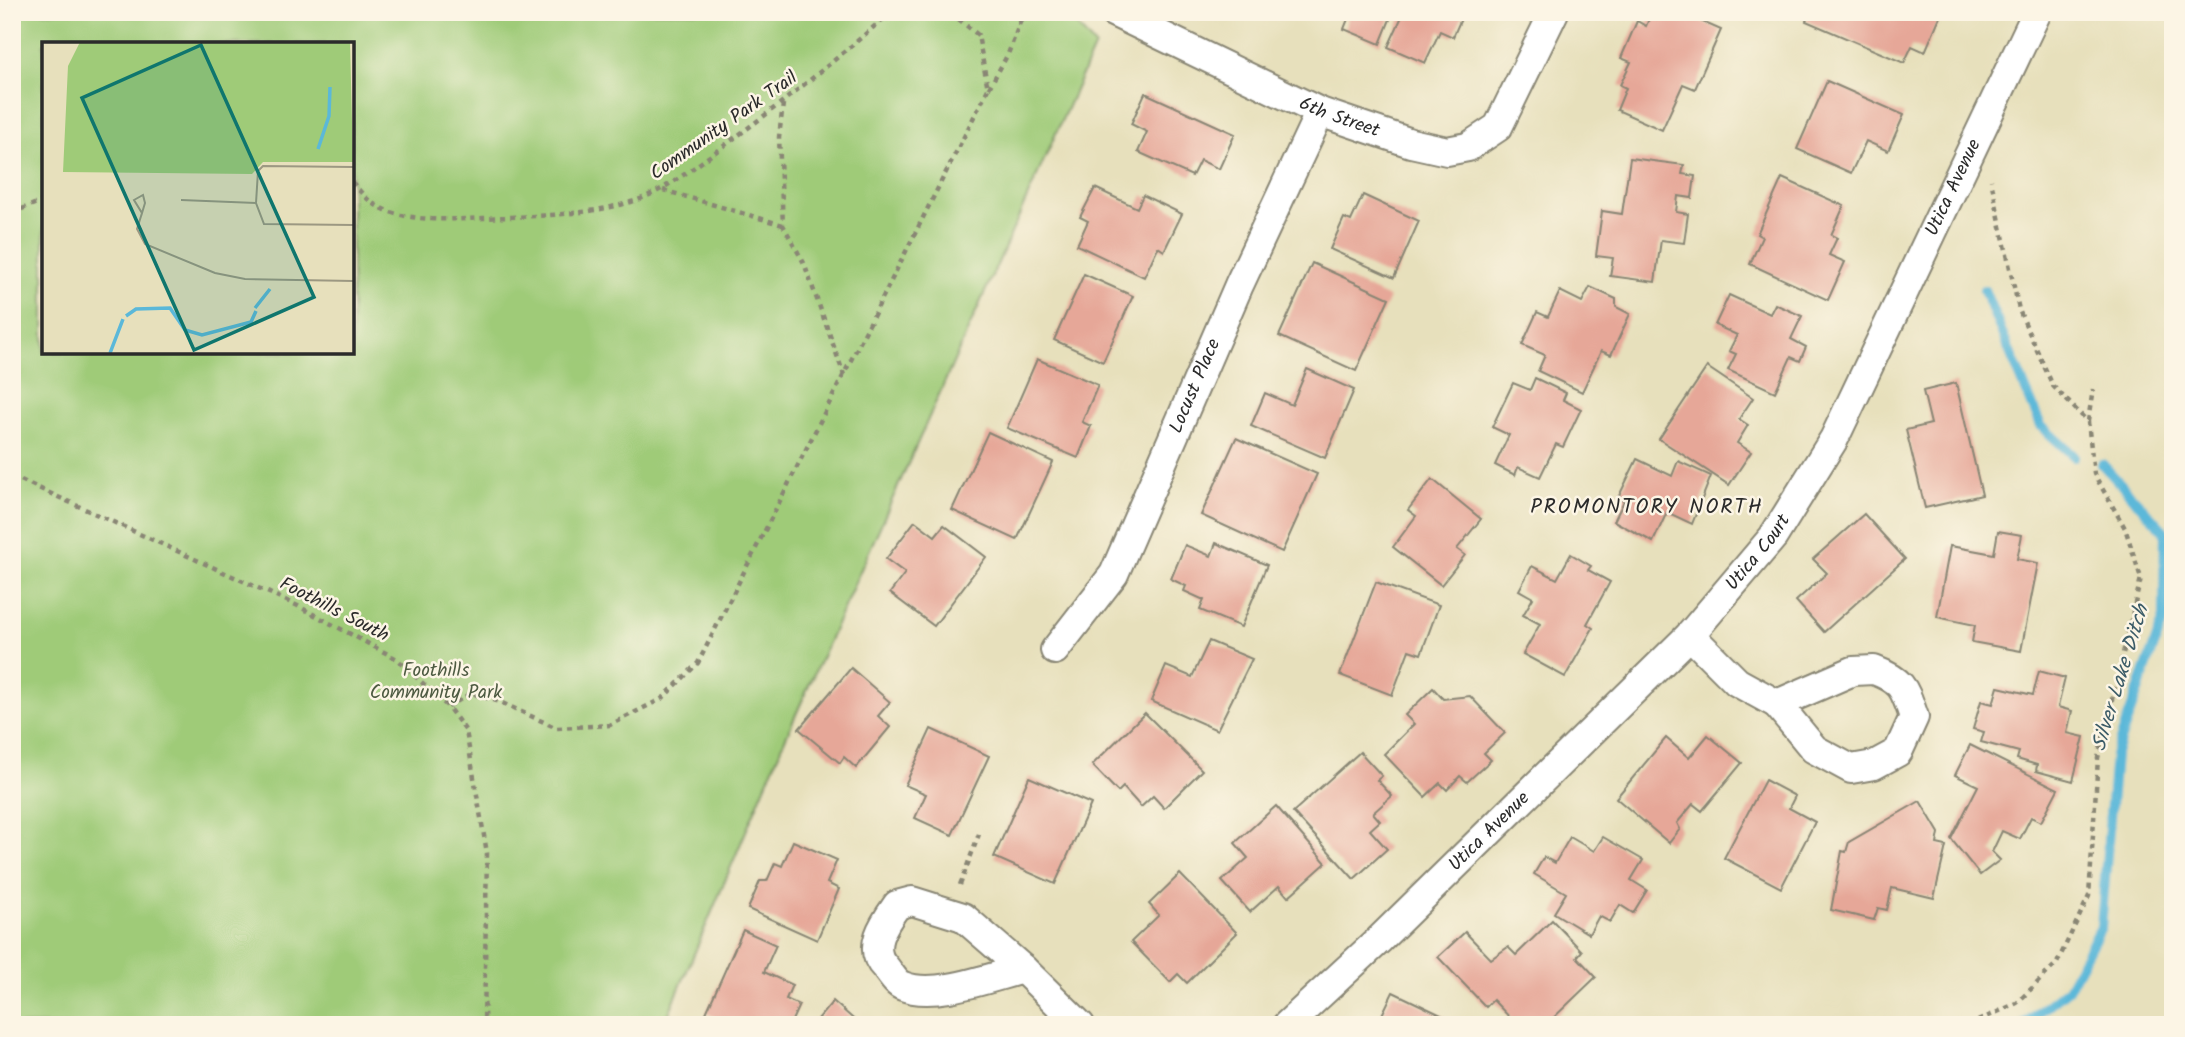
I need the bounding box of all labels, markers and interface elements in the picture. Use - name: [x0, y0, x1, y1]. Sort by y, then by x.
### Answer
- inset map: [42, 42, 354, 354]
- street label: Community Park Trail: [644, 63, 804, 188]
- street label: 6th Street: [1294, 89, 1384, 146]
- street label: Utica Avenue: [1918, 134, 1990, 241]
- street label: Locust Place: [1162, 334, 1229, 438]
- district label: PROMONTORY NORTH: [1530, 491, 1764, 524]
- street label: Utica Court: [1718, 508, 1799, 598]
- street label: Foothills South: [274, 569, 394, 651]
- water label: Silver Lake Ditch: [2083, 599, 2159, 755]
- park label: Foothills Community Park: [370, 656, 502, 708]
- street label: Utica Avenue: [1442, 784, 1538, 879]

